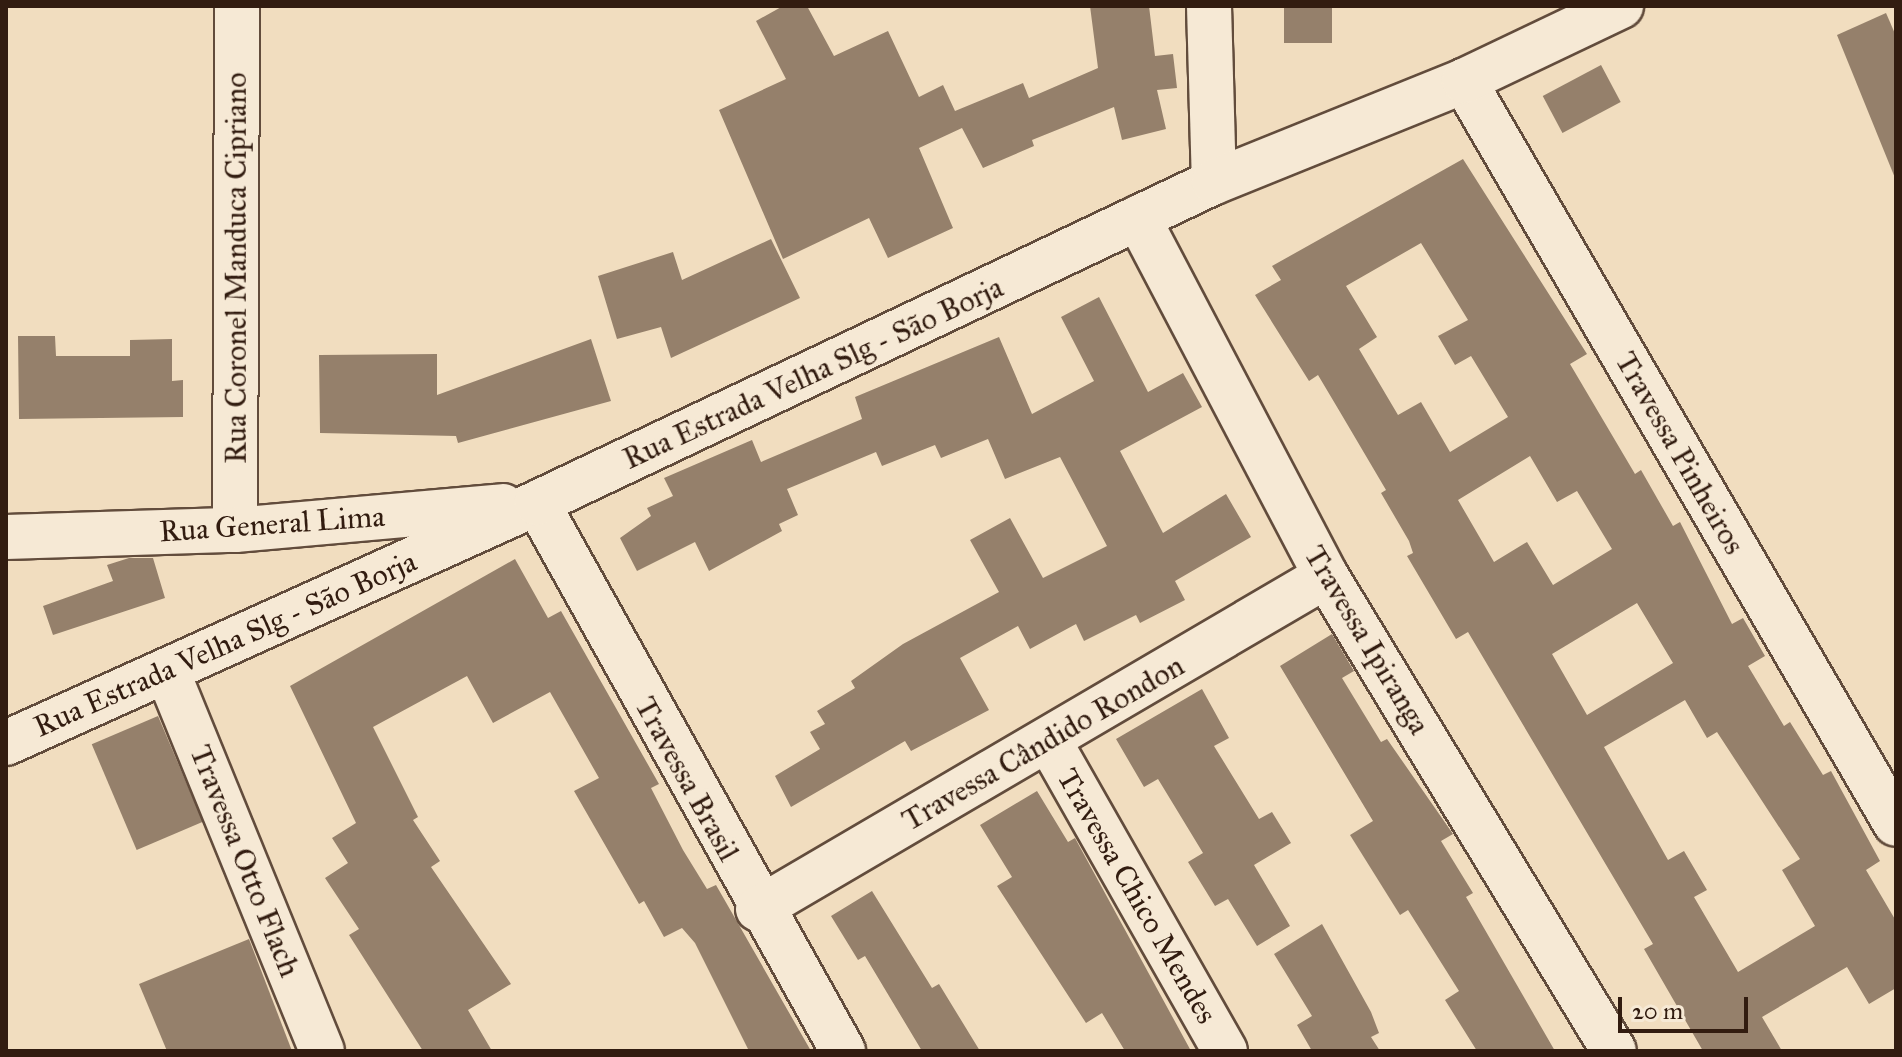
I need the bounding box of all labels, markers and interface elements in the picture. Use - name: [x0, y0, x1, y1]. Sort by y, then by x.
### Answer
- street label: Rua Coronel Manduca Cipriano: [218, 72, 254, 464]
- street label: Rua Estrada Velha Slg - São Borja: [617, 269, 1009, 477]
- street label: Travessa Pinheiros: [1608, 346, 1752, 560]
- street label: Rua General Lima: [158, 498, 386, 550]
- street label: Travessa Ipiranga: [1297, 539, 1437, 741]
- street label: Rua Estrada Velha Slg - São Borja: [28, 543, 422, 745]
- street label: Travessa Cândido Rondon: [896, 648, 1190, 838]
- street label: Travessa Brasil: [627, 691, 747, 867]
- street label: Travessa Otto Flach: [182, 740, 308, 982]
- street label: Travessa Chico Mendes: [1049, 762, 1225, 1030]
- scale bar: [1622, 981, 1752, 1031]
- text: 20 m: [1632, 996, 1683, 1026]

